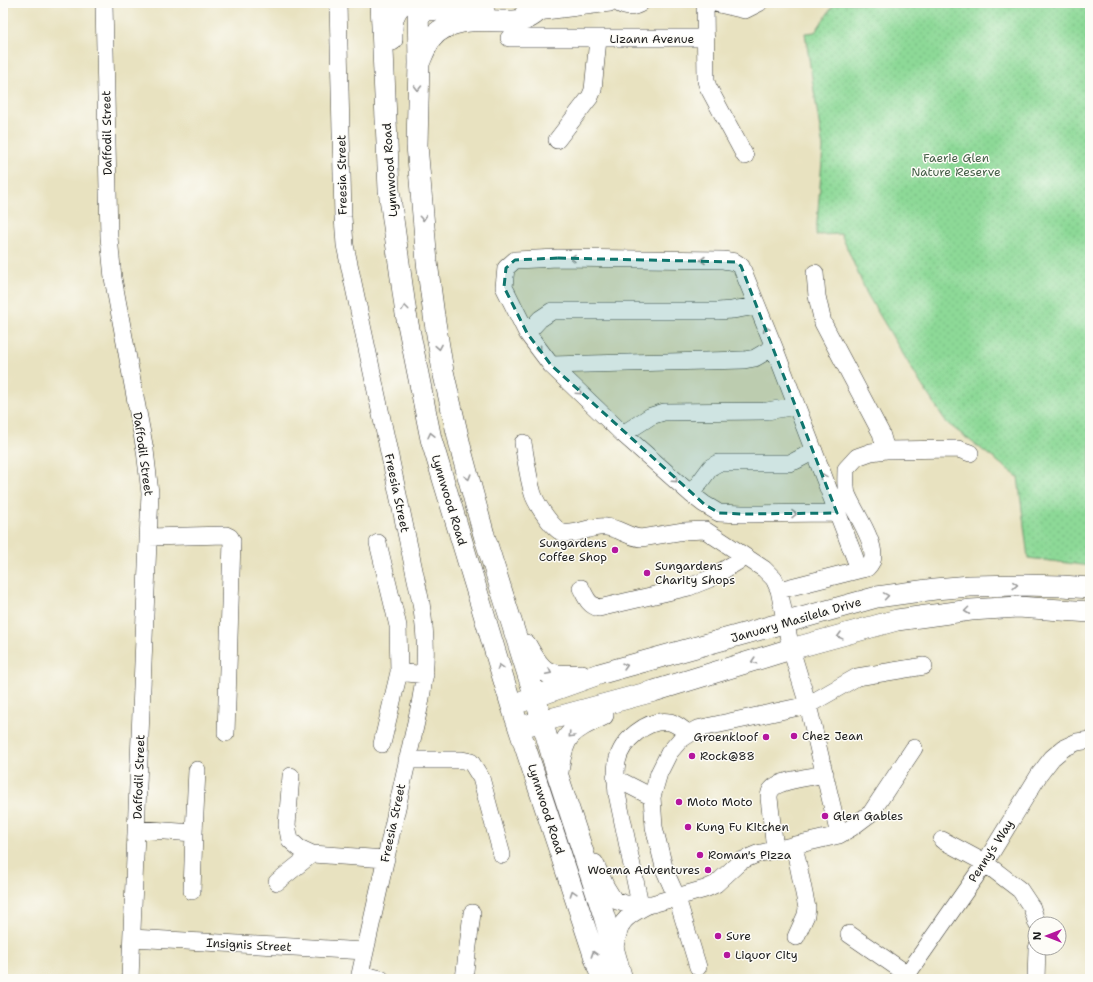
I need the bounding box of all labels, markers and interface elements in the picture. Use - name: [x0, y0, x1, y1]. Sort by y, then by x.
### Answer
- street label: Lizann Avenue: [610, 31, 695, 47]
- one-way arrow: [414, 85, 423, 91]
- street label: Daffodil Street: [98, 91, 116, 175]
- street label: Lynnwood Road: [379, 122, 401, 218]
- street label: Freesia Street: [333, 135, 351, 215]
- park label: Faerie Glen Nature Reserve: [911, 150, 1001, 180]
- one-way arrow: [419, 215, 428, 221]
- one-way arrow: [570, 254, 576, 262]
- one-way arrow: [700, 256, 706, 264]
- one-way arrow: [401, 305, 410, 311]
- one-way arrow: [763, 325, 771, 333]
- one-way arrow: [434, 344, 443, 350]
- one-way arrow: [534, 345, 541, 352]
- one-way arrow: [574, 387, 582, 395]
- street label: Daffodil Street: [129, 411, 157, 497]
- one-way arrow: [427, 432, 435, 438]
- street label: Freesia Street: [381, 452, 413, 534]
- street label: Lynnwood Road: [428, 453, 471, 548]
- one-way arrow: [463, 473, 472, 480]
- one-way arrow: [820, 473, 828, 480]
- one-way arrow: [670, 475, 678, 483]
- one-way arrow: [791, 509, 797, 518]
- place label: Sungardens Coffee Shop: [539, 535, 607, 565]
- marker: Sungardens Coffee Shop: [610, 545, 620, 555]
- place label: Sungardens Charity Shops: [655, 558, 735, 588]
- marker: Sungardens Charity Shops: [642, 568, 652, 578]
- one-way arrow: [1012, 581, 1018, 589]
- one-way arrow: [882, 592, 889, 601]
- street label: January Masilela Drive: [729, 594, 863, 646]
- one-way arrow: [964, 606, 970, 615]
- one-way arrow: [837, 631, 844, 640]
- one-way arrow: [751, 656, 758, 665]
- one-way arrow: [621, 662, 628, 671]
- one-way arrow: [496, 664, 505, 671]
- one-way arrow: [545, 667, 552, 675]
- place label: Chez Jean: [802, 728, 863, 744]
- place label: Groenkloof: [694, 729, 759, 745]
- one-way arrow: [568, 730, 575, 738]
- marker: Chez Jean: [789, 731, 799, 741]
- marker: Groenkloof: [761, 732, 771, 742]
- street label: Daffodil Street: [130, 734, 148, 820]
- place label: Rock@88: [700, 748, 755, 764]
- marker: Rock@88: [687, 751, 697, 761]
- street label: Lynnwood Road: [524, 762, 568, 857]
- street label: Freesia Street: [377, 782, 409, 864]
- place label: Moto Moto: [687, 794, 753, 810]
- marker: Moto Moto: [674, 797, 684, 807]
- place label: Glen Gables: [833, 808, 903, 824]
- marker: Glen Gables: [820, 811, 830, 821]
- street label: Penny's Way: [965, 817, 1017, 885]
- place label: Kung Fu Kitchen: [696, 819, 789, 835]
- marker: Kung Fu Kitchen: [683, 822, 693, 832]
- place label: Roman's Pizza: [708, 847, 792, 863]
- marker: Roman's Pizza: [695, 850, 705, 860]
- place label: Woema Adventures: [587, 862, 700, 878]
- marker: Woema Adventures: [703, 865, 713, 875]
- one-way arrow: [570, 889, 578, 896]
- north arrow: [1027, 916, 1067, 956]
- place label: Sure: [726, 928, 751, 944]
- marker: Sure: [713, 931, 723, 941]
- text: N: [1030, 931, 1045, 940]
- street label: Insignis Street: [206, 935, 292, 955]
- place label: Liquor City: [735, 947, 798, 963]
- marker: Liquor City: [722, 950, 732, 960]
- one-way arrow: [590, 951, 599, 958]

